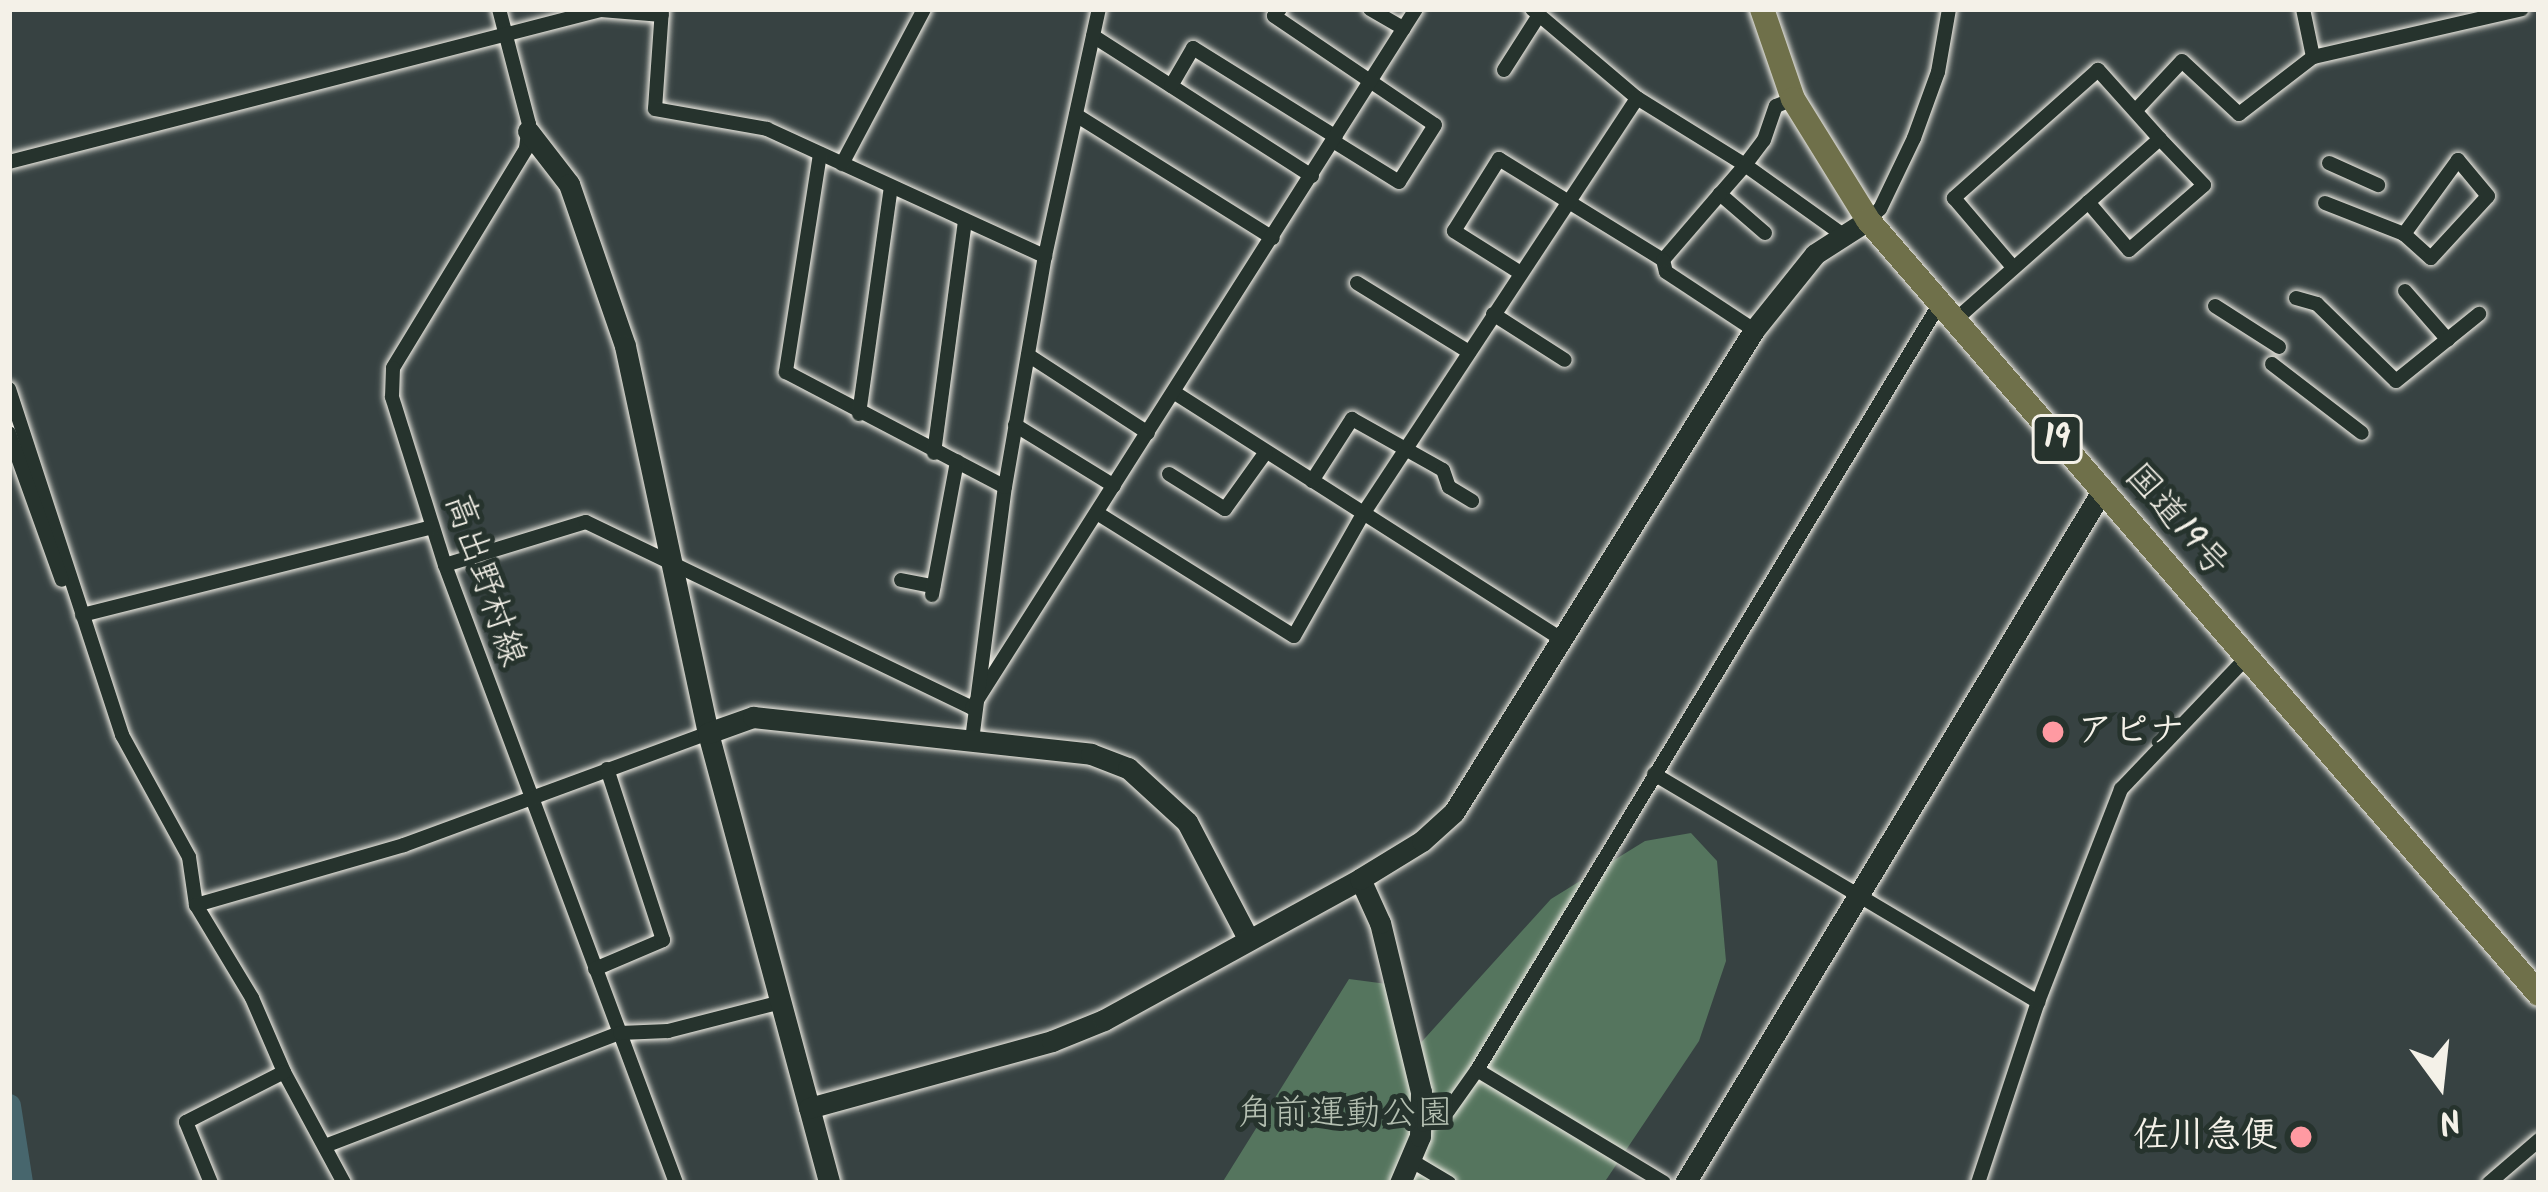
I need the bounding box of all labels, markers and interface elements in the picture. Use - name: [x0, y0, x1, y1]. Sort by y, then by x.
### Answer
- road number: 19: [2030, 412, 2084, 466]
- street label: 国道19号: [2115, 455, 2237, 587]
- street label: 高出野村線: [434, 488, 534, 672]
- place label: アピナ: [2077, 710, 2185, 754]
- marker: アピナ: [2040, 719, 2066, 745]
- north arrow: [2380, 1024, 2500, 1144]
- text: N: [2433, 1091, 2466, 1148]
- park label: 角前運動公園: [1237, 1093, 1453, 1137]
- place label: 佐川急便: [2133, 1115, 2277, 1159]
- marker: 佐川急便: [2288, 1124, 2314, 1150]

